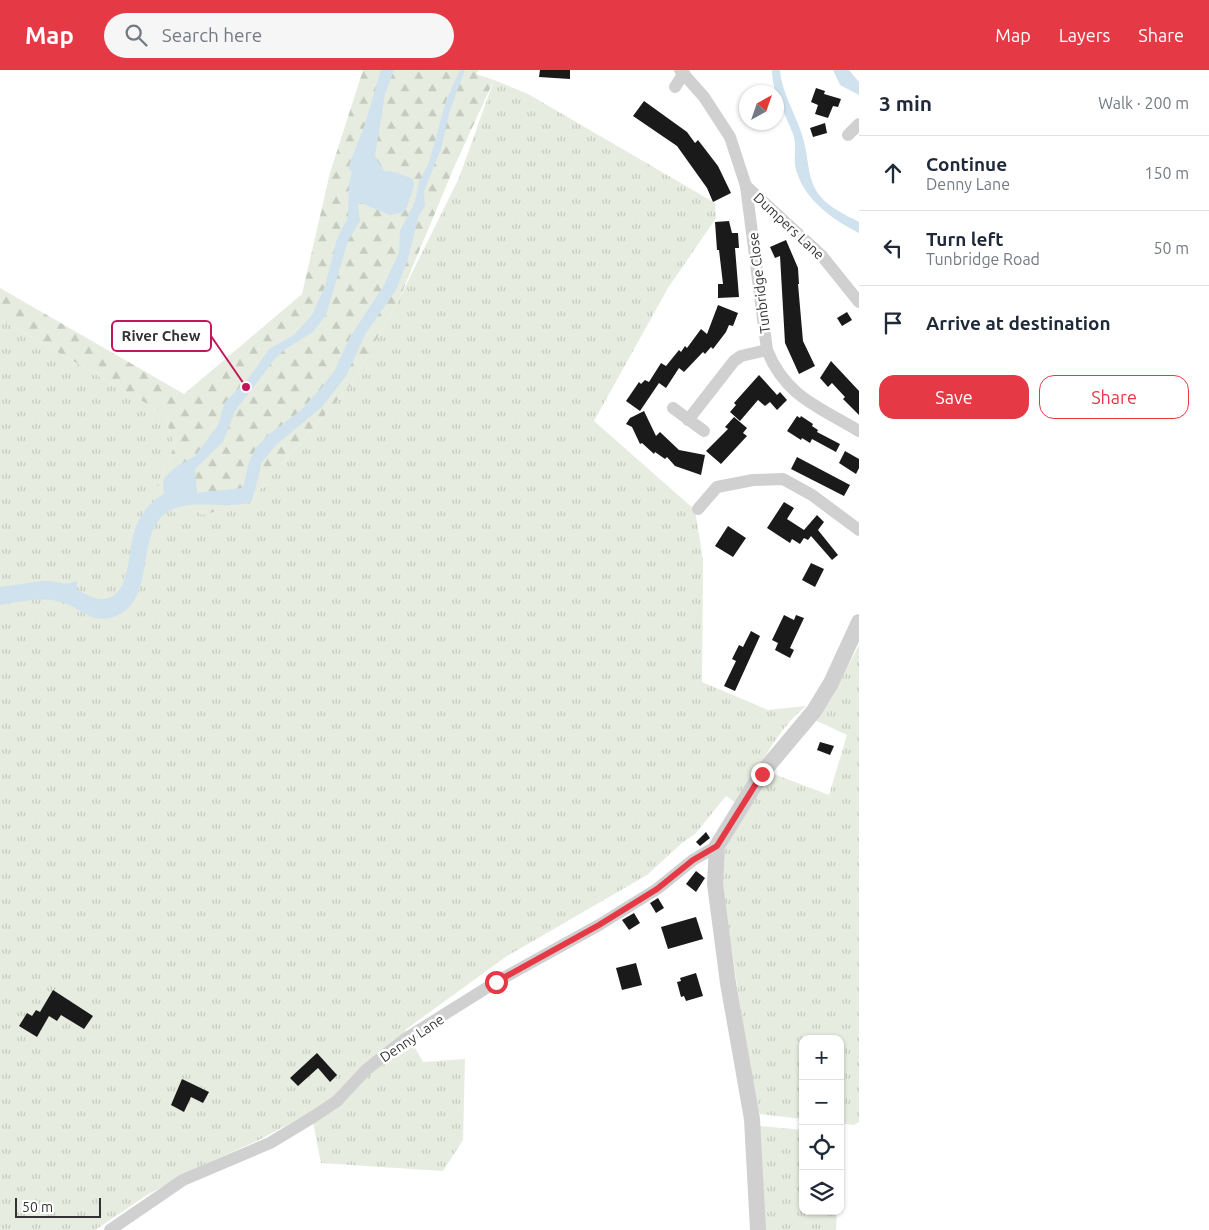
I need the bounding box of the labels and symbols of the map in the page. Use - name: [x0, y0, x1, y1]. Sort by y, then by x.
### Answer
- north arrow: [739, 85, 784, 130]
- street label: Dumpers Lane: [750, 189, 828, 263]
- street label: Tunbridge Close: [745, 232, 773, 334]
- callout: River Chew: [112, 321, 211, 351]
- text: River Chew: [122, 327, 201, 344]
- route end: [751, 763, 774, 786]
- route start: [485, 971, 508, 994]
- street label: Denny Lane: [377, 1011, 447, 1065]
- scale bar: [15, 1195, 101, 1218]

